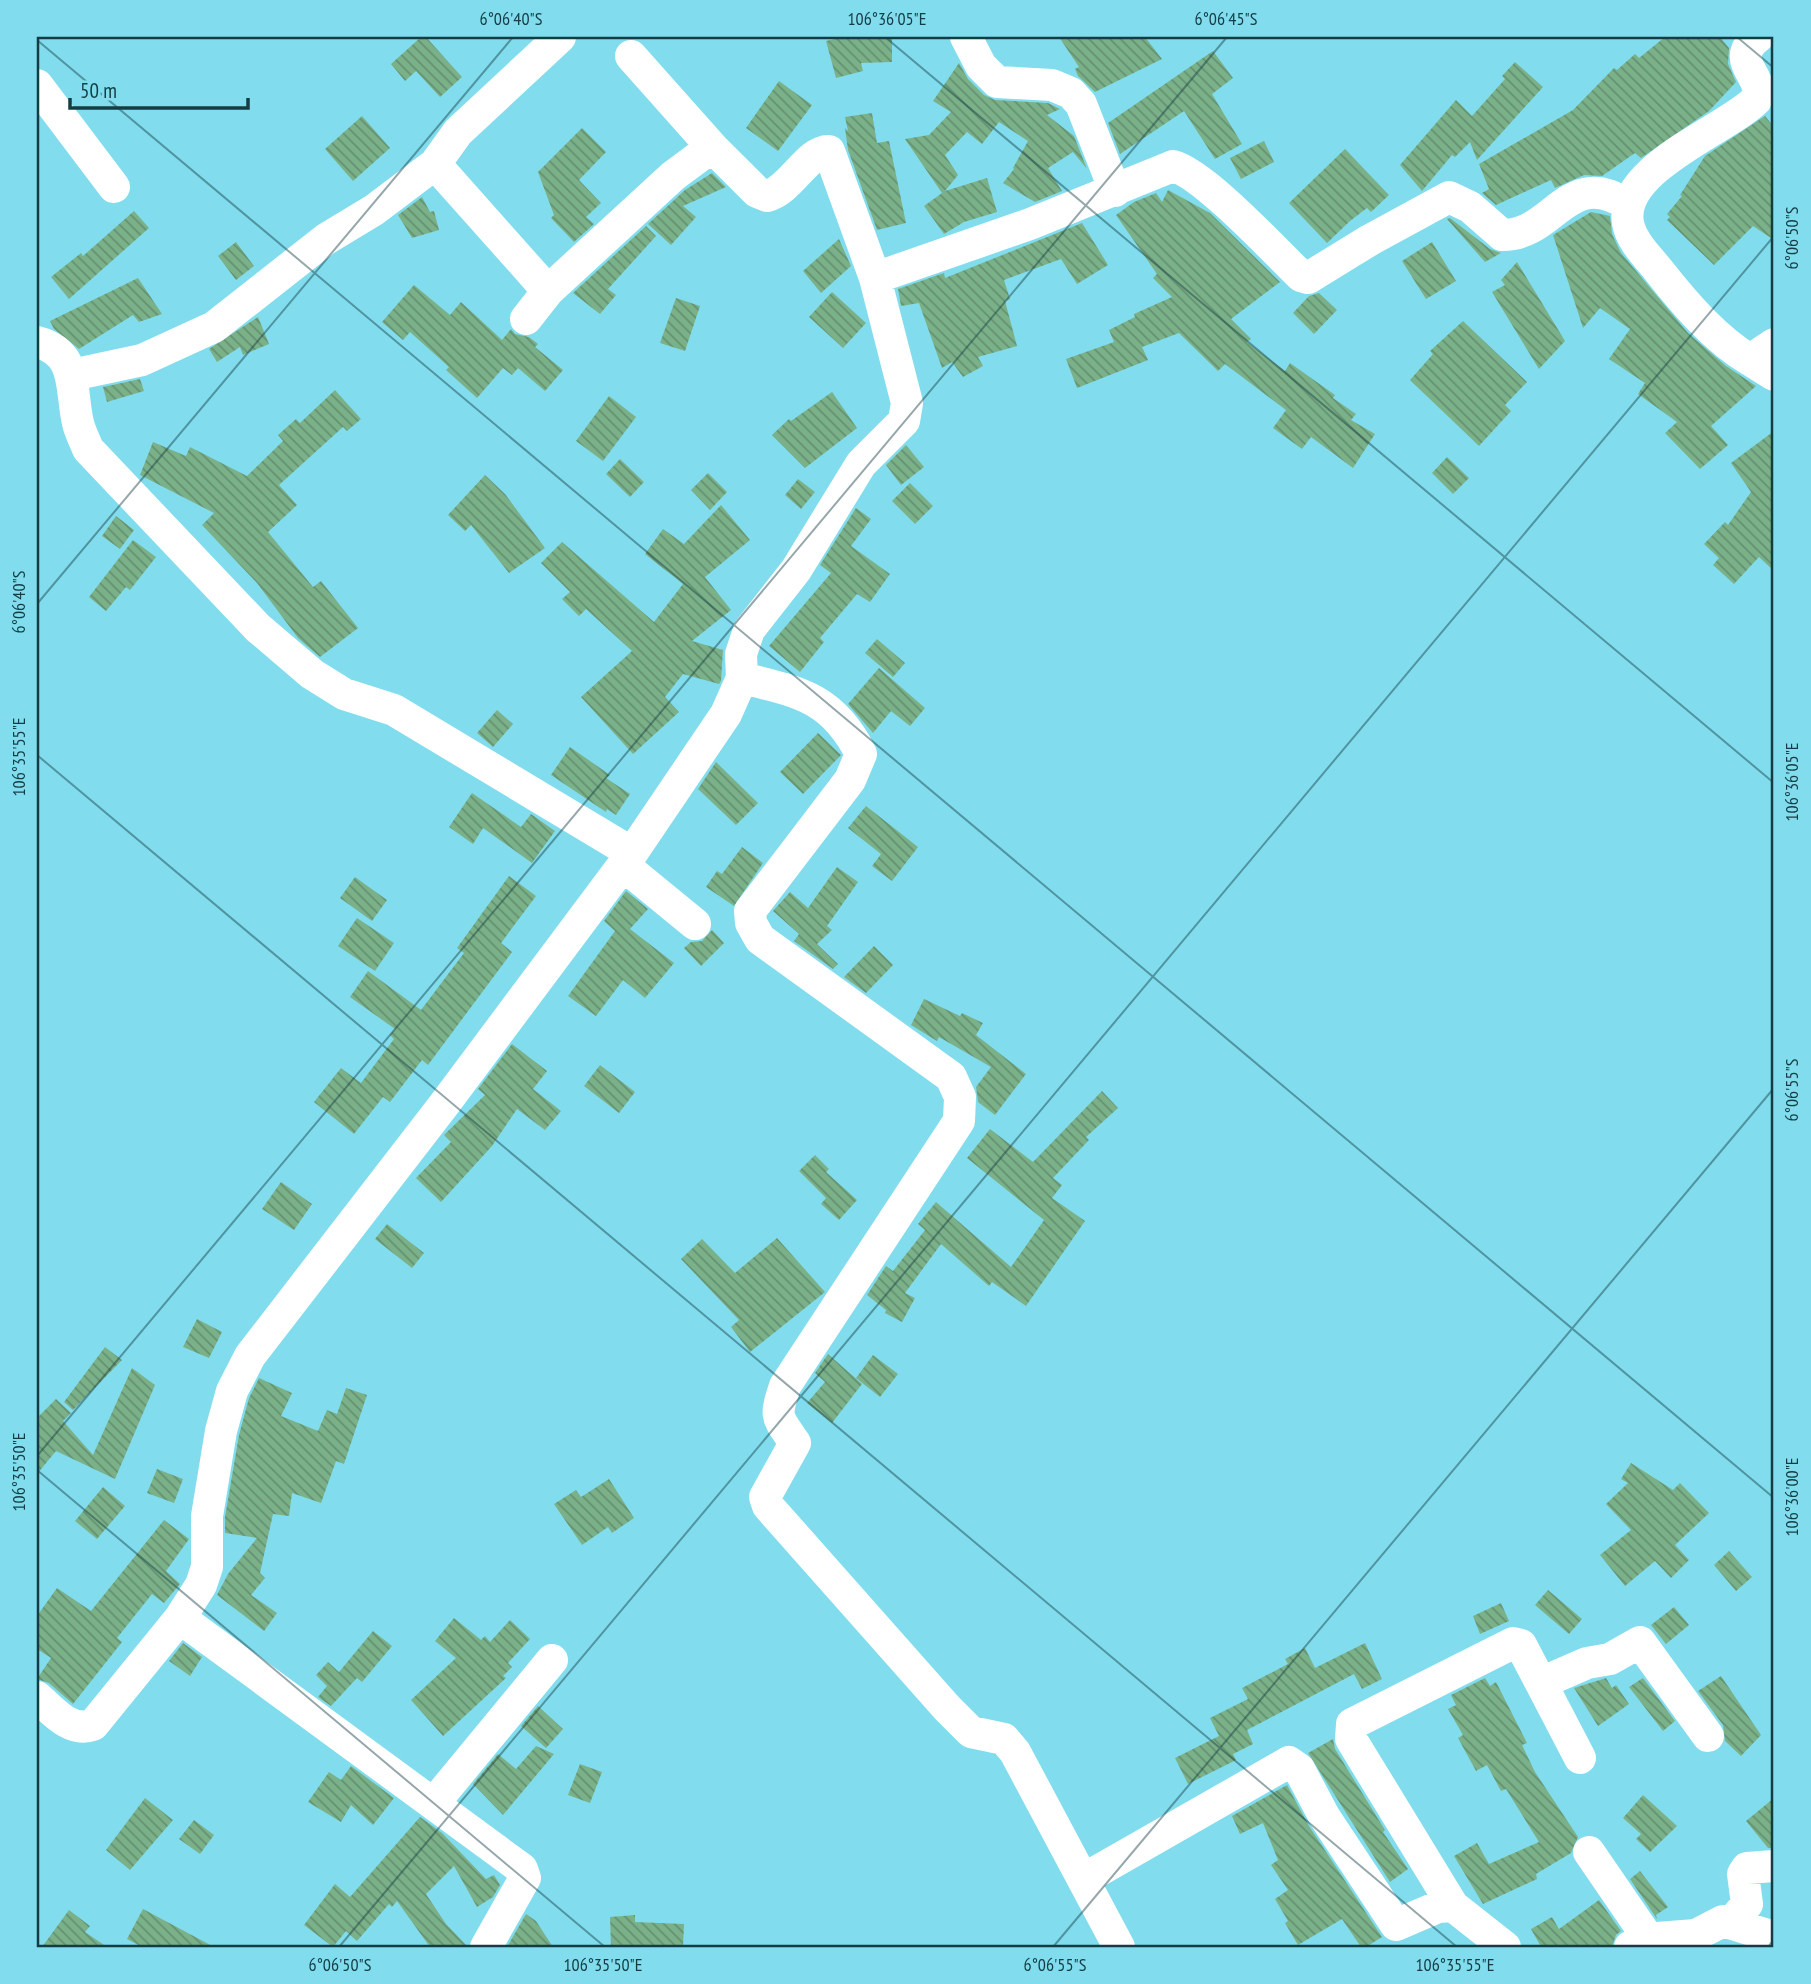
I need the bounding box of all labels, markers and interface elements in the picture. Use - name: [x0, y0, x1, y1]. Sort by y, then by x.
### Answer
- text: 6°06'40"S: [480, 7, 543, 30]
- text: 106°36'05"E: [848, 7, 926, 30]
- text: 6°06'45"S: [1195, 7, 1258, 30]
- scale bar: [70, 66, 248, 110]
- text: 50 m: [80, 77, 117, 104]
- text: 6°06'50"S: [1780, 206, 1803, 269]
- text: 6°06'40"S: [7, 570, 30, 633]
- text: 106°35'55"E: [7, 718, 30, 796]
- text: 106°36'05"E: [1780, 743, 1803, 821]
- text: 6°06'55"S: [1780, 1058, 1803, 1121]
- text: 106°35'50"E: [7, 1433, 30, 1511]
- text: 106°36'00"E: [1780, 1458, 1803, 1536]
- text: 6°06'50"S: [309, 1953, 372, 1976]
- text: 106°35'50"E: [564, 1953, 642, 1976]
- text: 6°06'55"S: [1024, 1953, 1087, 1976]
- text: 106°35'55"E: [1416, 1953, 1494, 1976]

